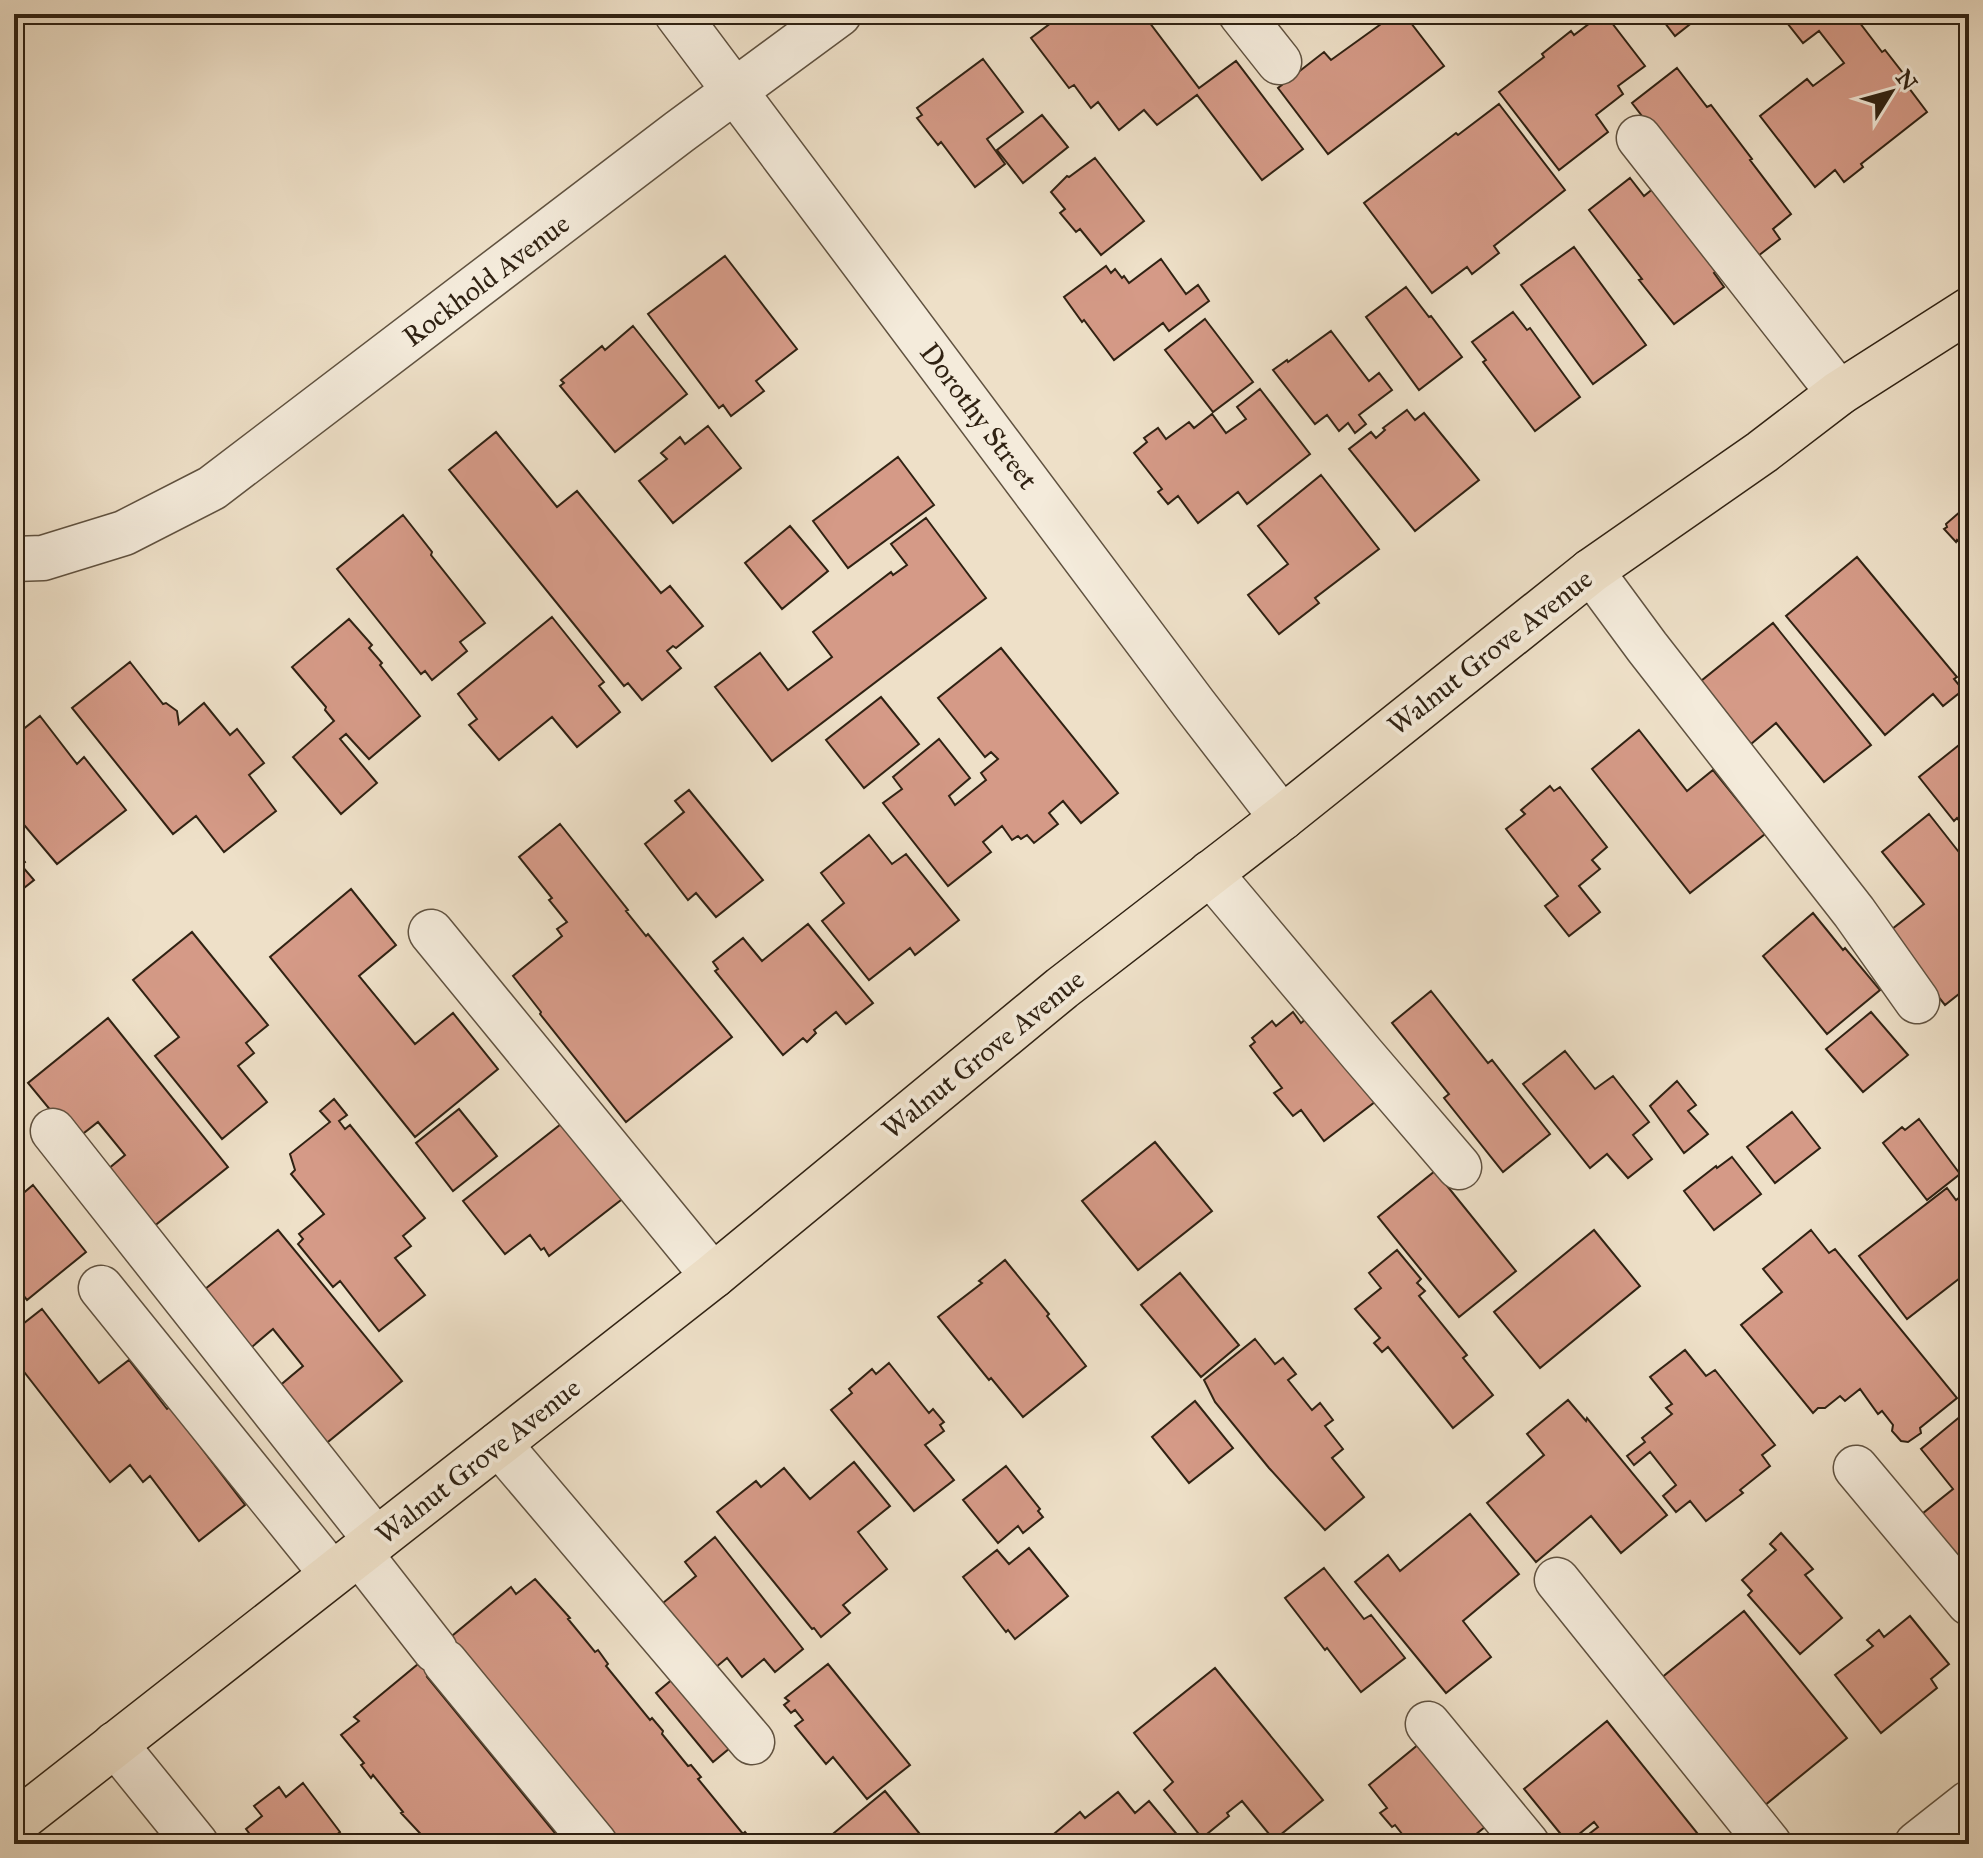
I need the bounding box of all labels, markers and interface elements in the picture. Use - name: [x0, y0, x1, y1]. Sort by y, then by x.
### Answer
- north arrow: [1851, 52, 1931, 132]
- text: N: [1890, 65, 1923, 96]
- street label: Rockhold Avenue: [396, 206, 576, 354]
- street label: Dorothy Street: [912, 336, 1046, 496]
- street label: Walnut Grove Avenue: [1381, 561, 1599, 743]
- street label: Walnut Grove Avenue: [875, 962, 1091, 1146]
- street label: Walnut Grove Avenue: [369, 1370, 587, 1552]

